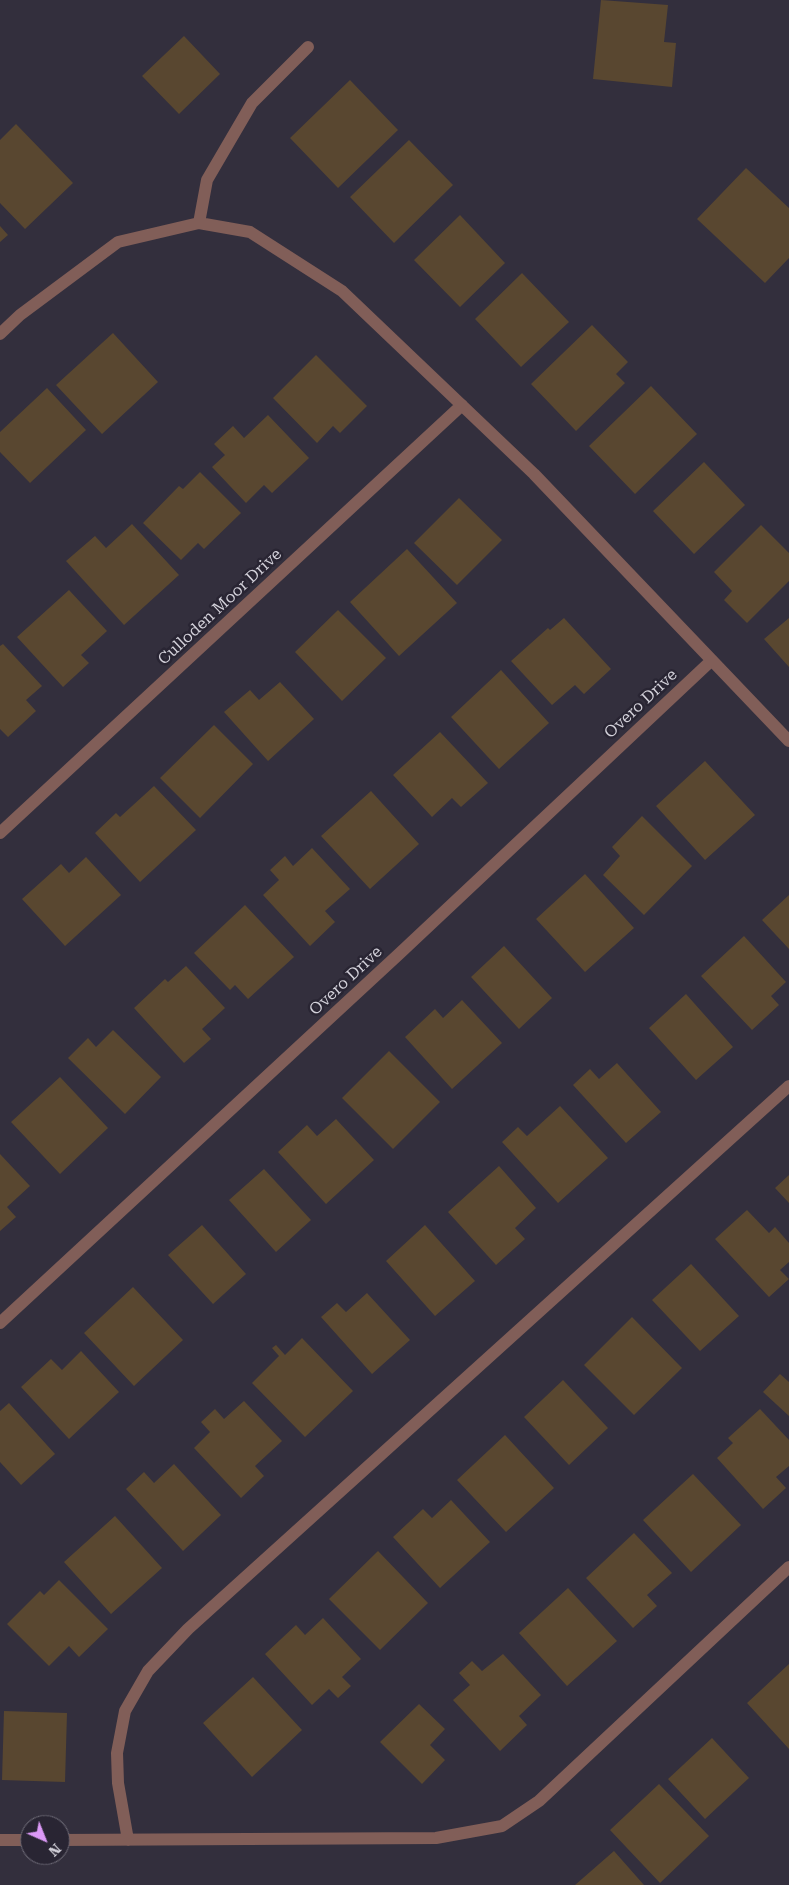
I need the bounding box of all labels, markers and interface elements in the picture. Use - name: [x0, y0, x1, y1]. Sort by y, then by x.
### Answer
- street label: Culloden Moor Drive: [154, 545, 286, 669]
- street label: Overo Drive: [601, 665, 681, 743]
- street label: Overo Drive: [306, 942, 386, 1020]
- north arrow: [20, 1815, 70, 1865]
- text: N: [45, 1841, 64, 1860]

